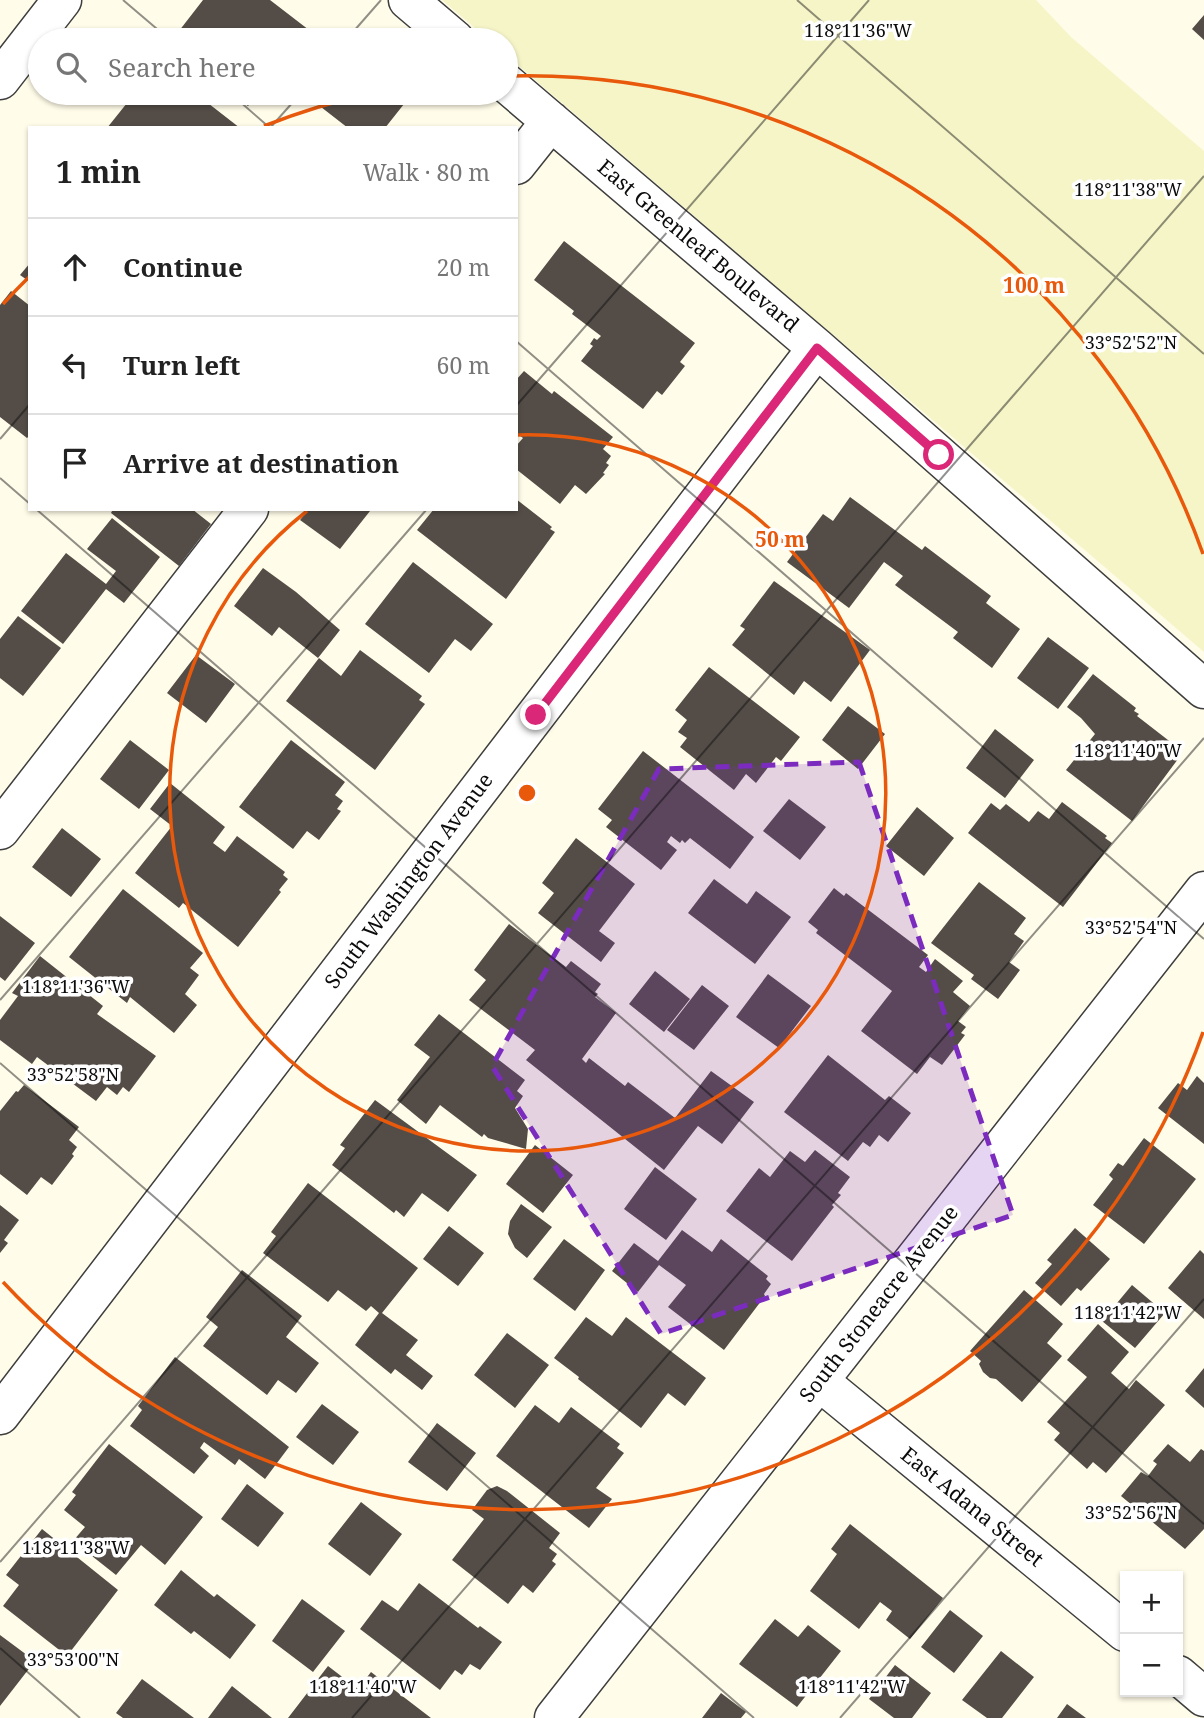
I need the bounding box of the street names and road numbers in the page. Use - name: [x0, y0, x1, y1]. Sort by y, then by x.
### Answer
- street label: East Greenleaf Boulevard: [592, 153, 805, 338]
- street label: South Washington Avenue: [318, 767, 499, 994]
- street label: South Stoneacre Avenue: [793, 1199, 964, 1408]
- street label: East Adana Street: [896, 1440, 1050, 1572]

